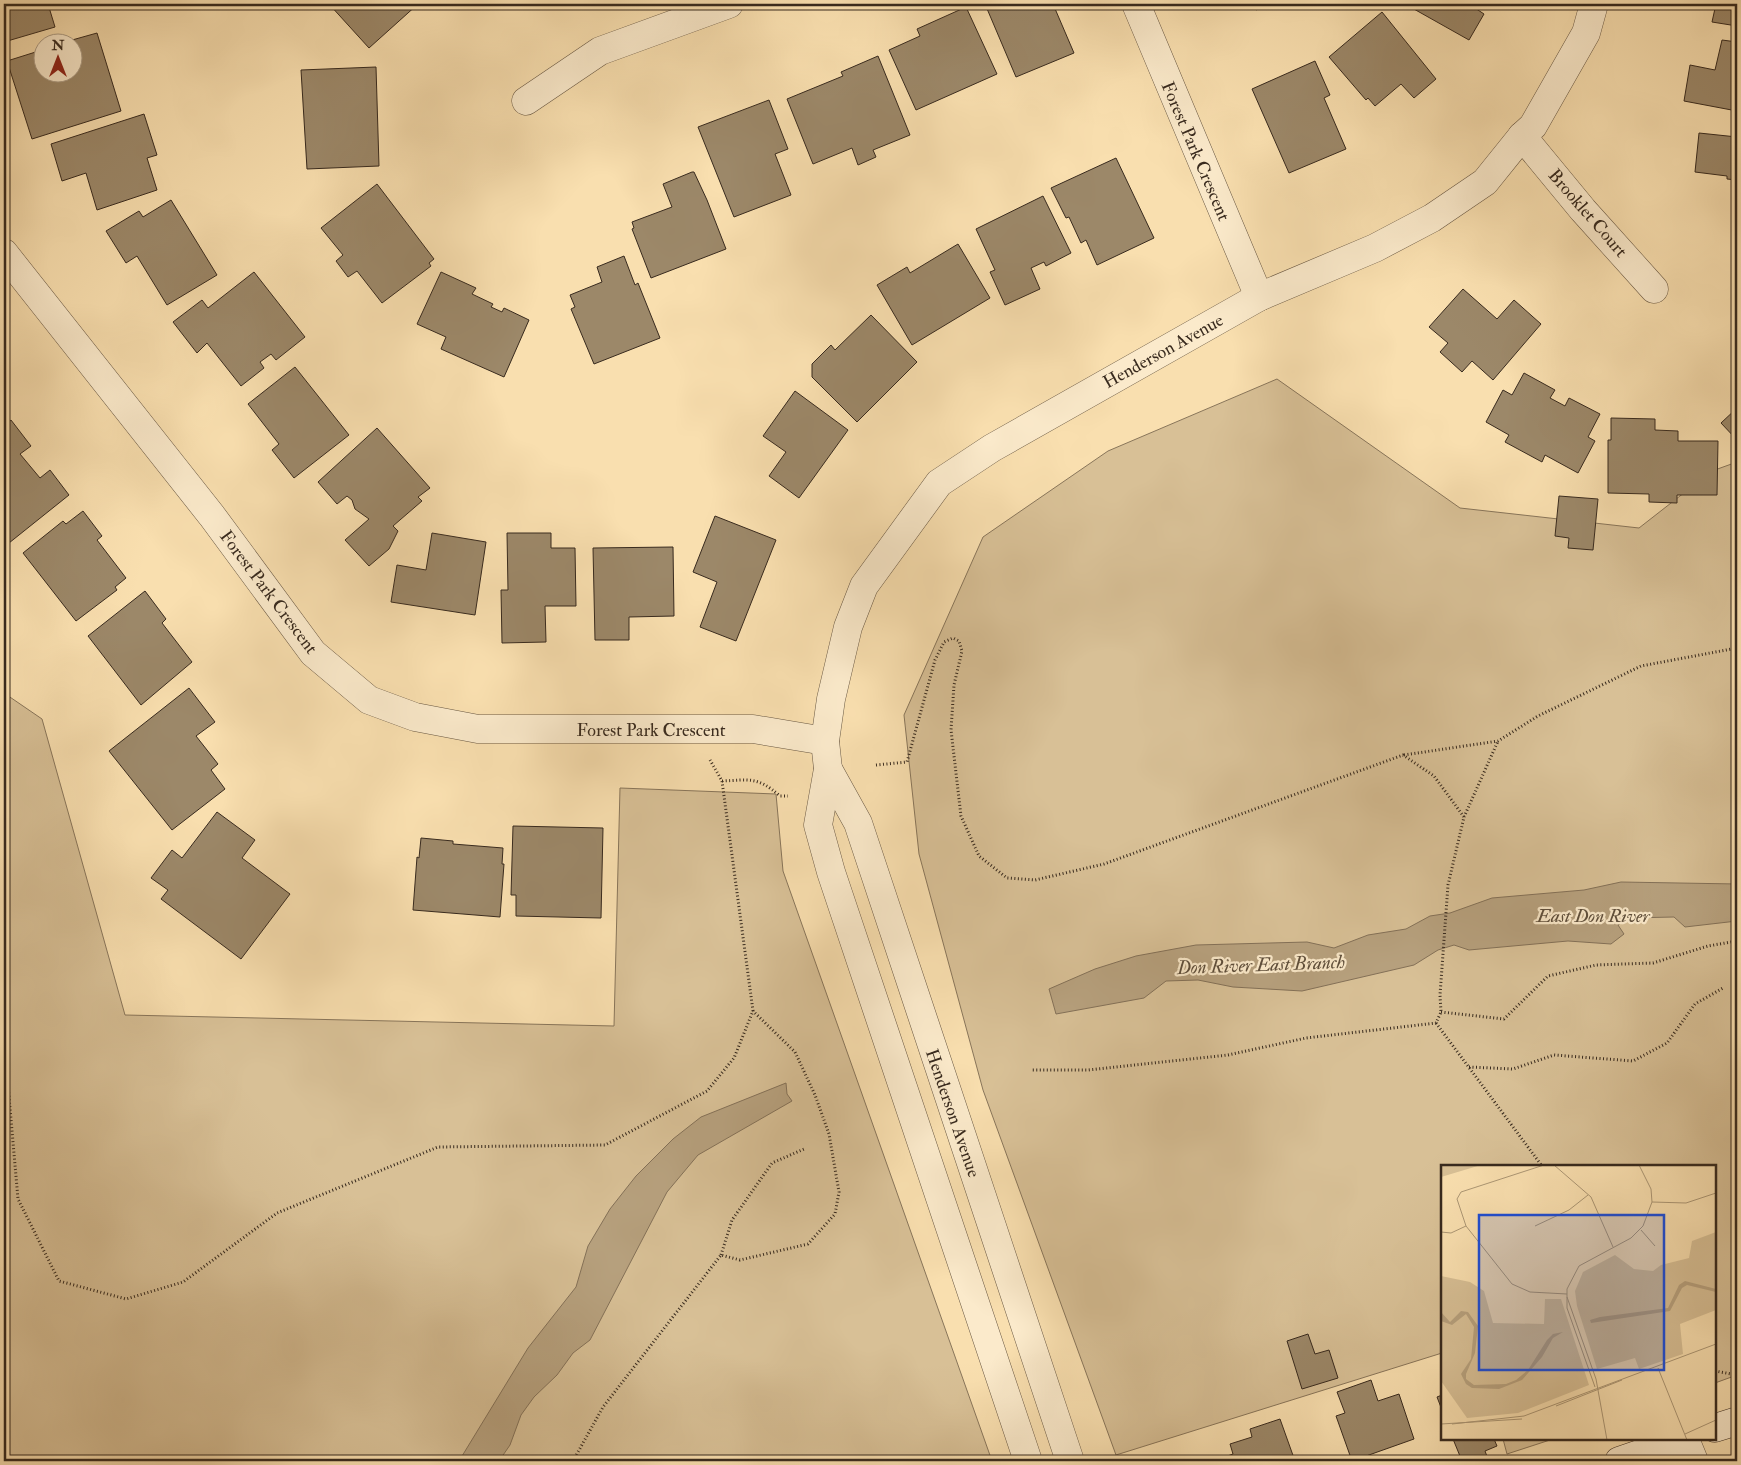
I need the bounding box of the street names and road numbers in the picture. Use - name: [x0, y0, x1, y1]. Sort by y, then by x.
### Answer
- street label: Forest Park Crescent: [1156, 78, 1235, 225]
- street label: Brooklet Court: [1543, 164, 1632, 262]
- street label: Henderson Avenue: [1099, 309, 1228, 394]
- street label: Forest Park Crescent: [215, 526, 323, 659]
- street label: Forest Park Crescent: [576, 719, 726, 742]
- street label: Henderson Avenue: [920, 1046, 985, 1181]

